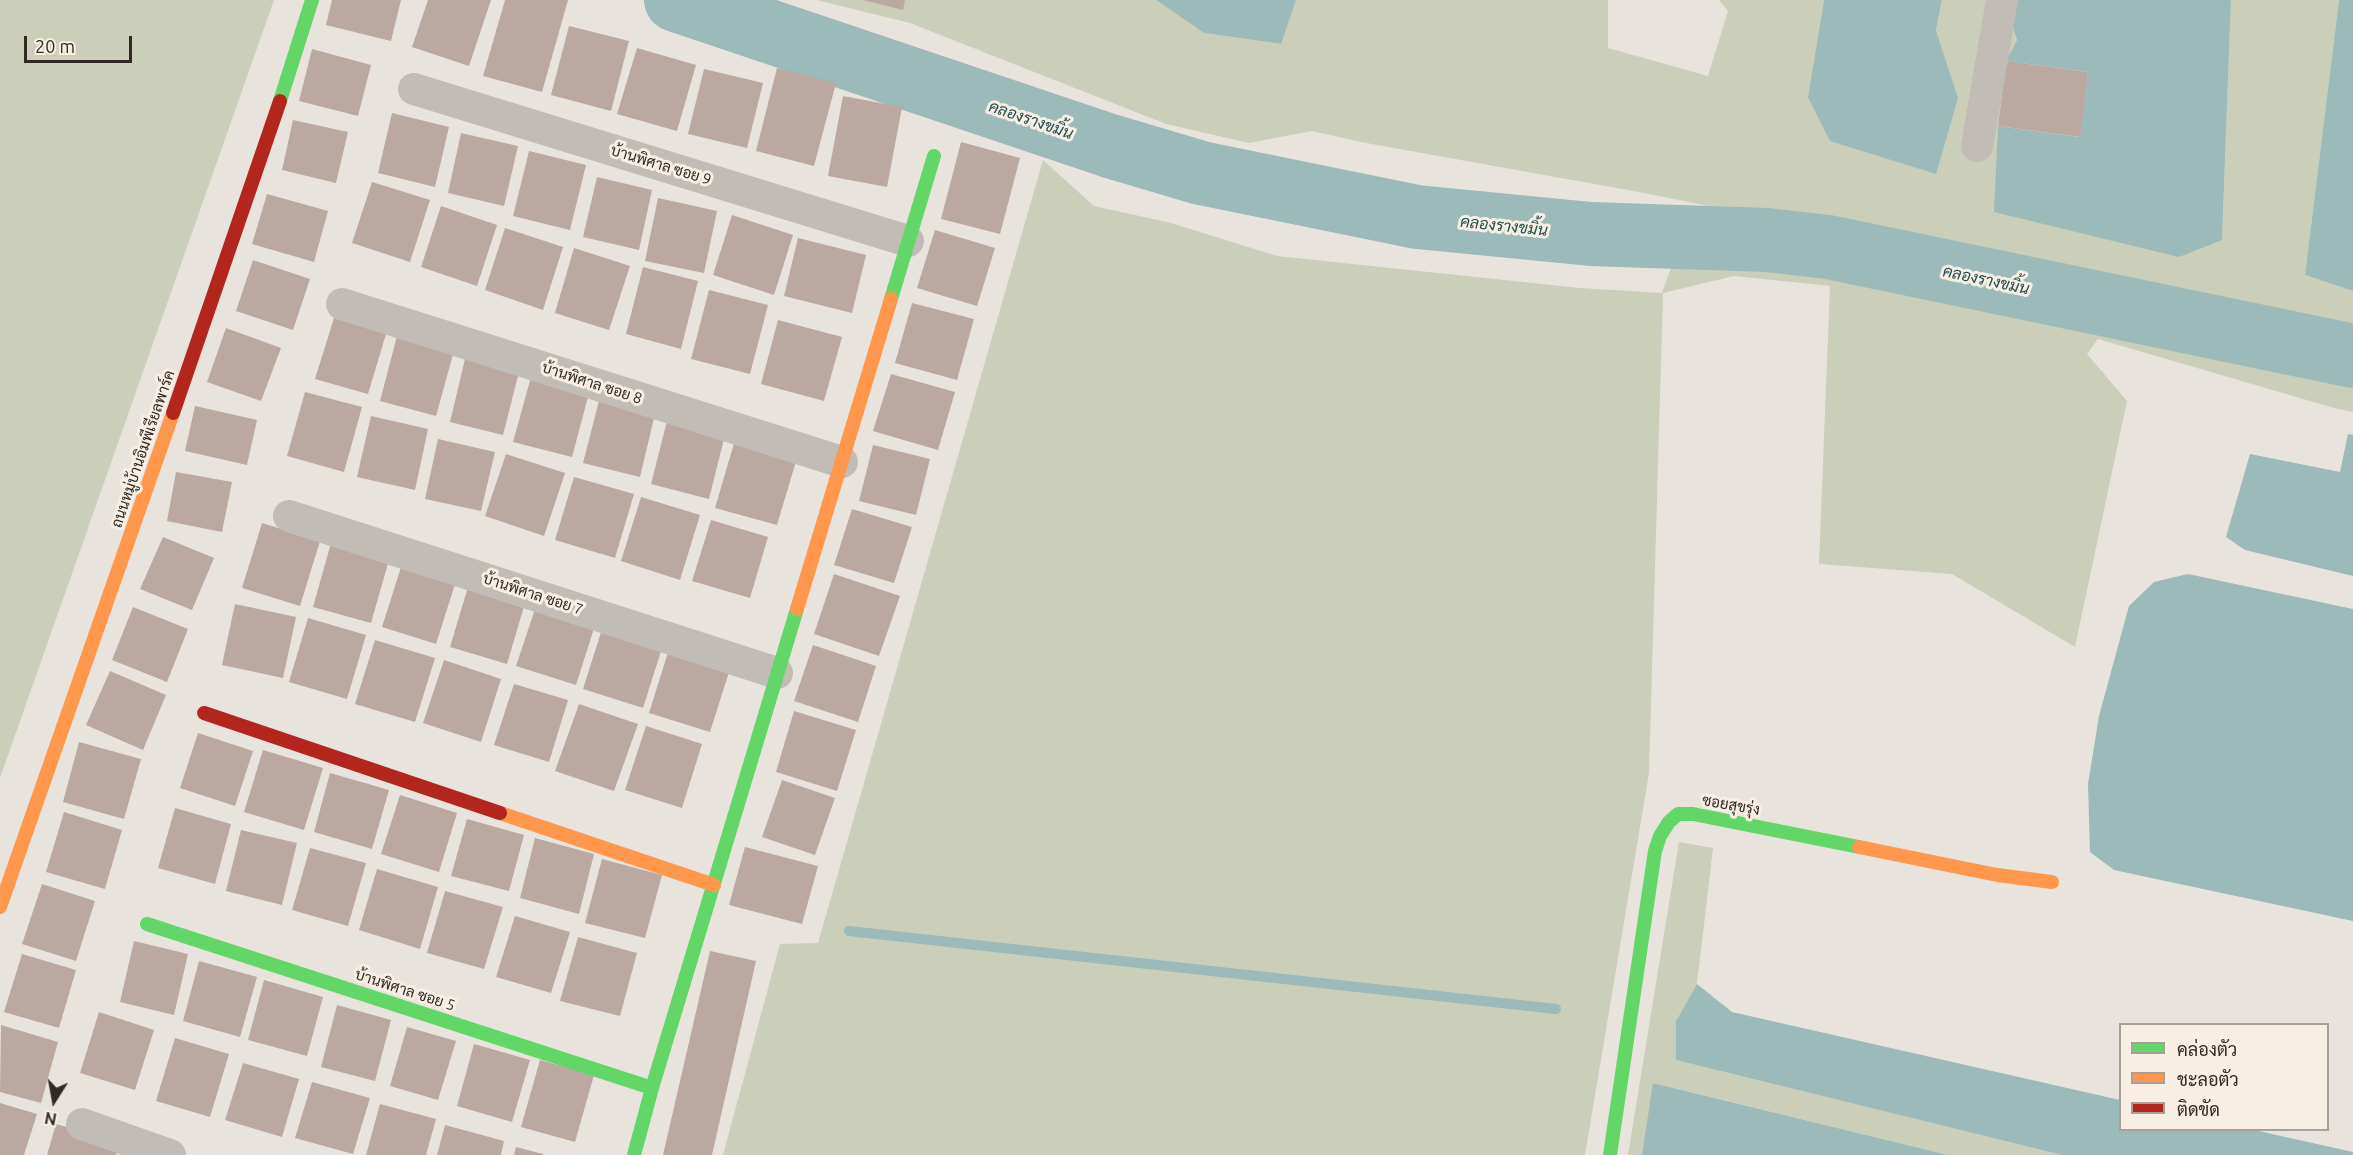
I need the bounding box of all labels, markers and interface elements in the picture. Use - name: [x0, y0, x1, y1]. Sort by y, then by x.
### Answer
- scale bar: [27, 24, 135, 62]
- text: 20 m: [35, 36, 75, 56]
- water label: คลองรางขมิ้น: [986, 97, 1076, 143]
- street label: บ้านพิศาล ซอย 9: [609, 141, 713, 189]
- water label: คลองรางขมิ้น: [1459, 212, 1549, 240]
- water label: คลองรางขมิ้น: [1941, 261, 2031, 299]
- street label: บ้านพิศาล ซอย 8: [540, 358, 644, 408]
- street label: ถนนหมู่บ้านอิมพีเรียลพาร์ค: [108, 368, 178, 530]
- street label: บ้านพิศาล ซอย 7: [481, 569, 585, 619]
- street label: ซอยสุขรุ่ง: [1701, 791, 1761, 819]
- street label: บ้านพิศาล ซอย 5: [353, 965, 457, 1015]
- legend: [2119, 1023, 2329, 1131]
- text: คล่องตัว: [2177, 1039, 2237, 1059]
- text: ชะลอตัว: [2177, 1069, 2239, 1089]
- north arrow: [24, 1071, 84, 1131]
- text: ติดขัด: [2177, 1099, 2220, 1119]
- text: N: [43, 1109, 58, 1129]

